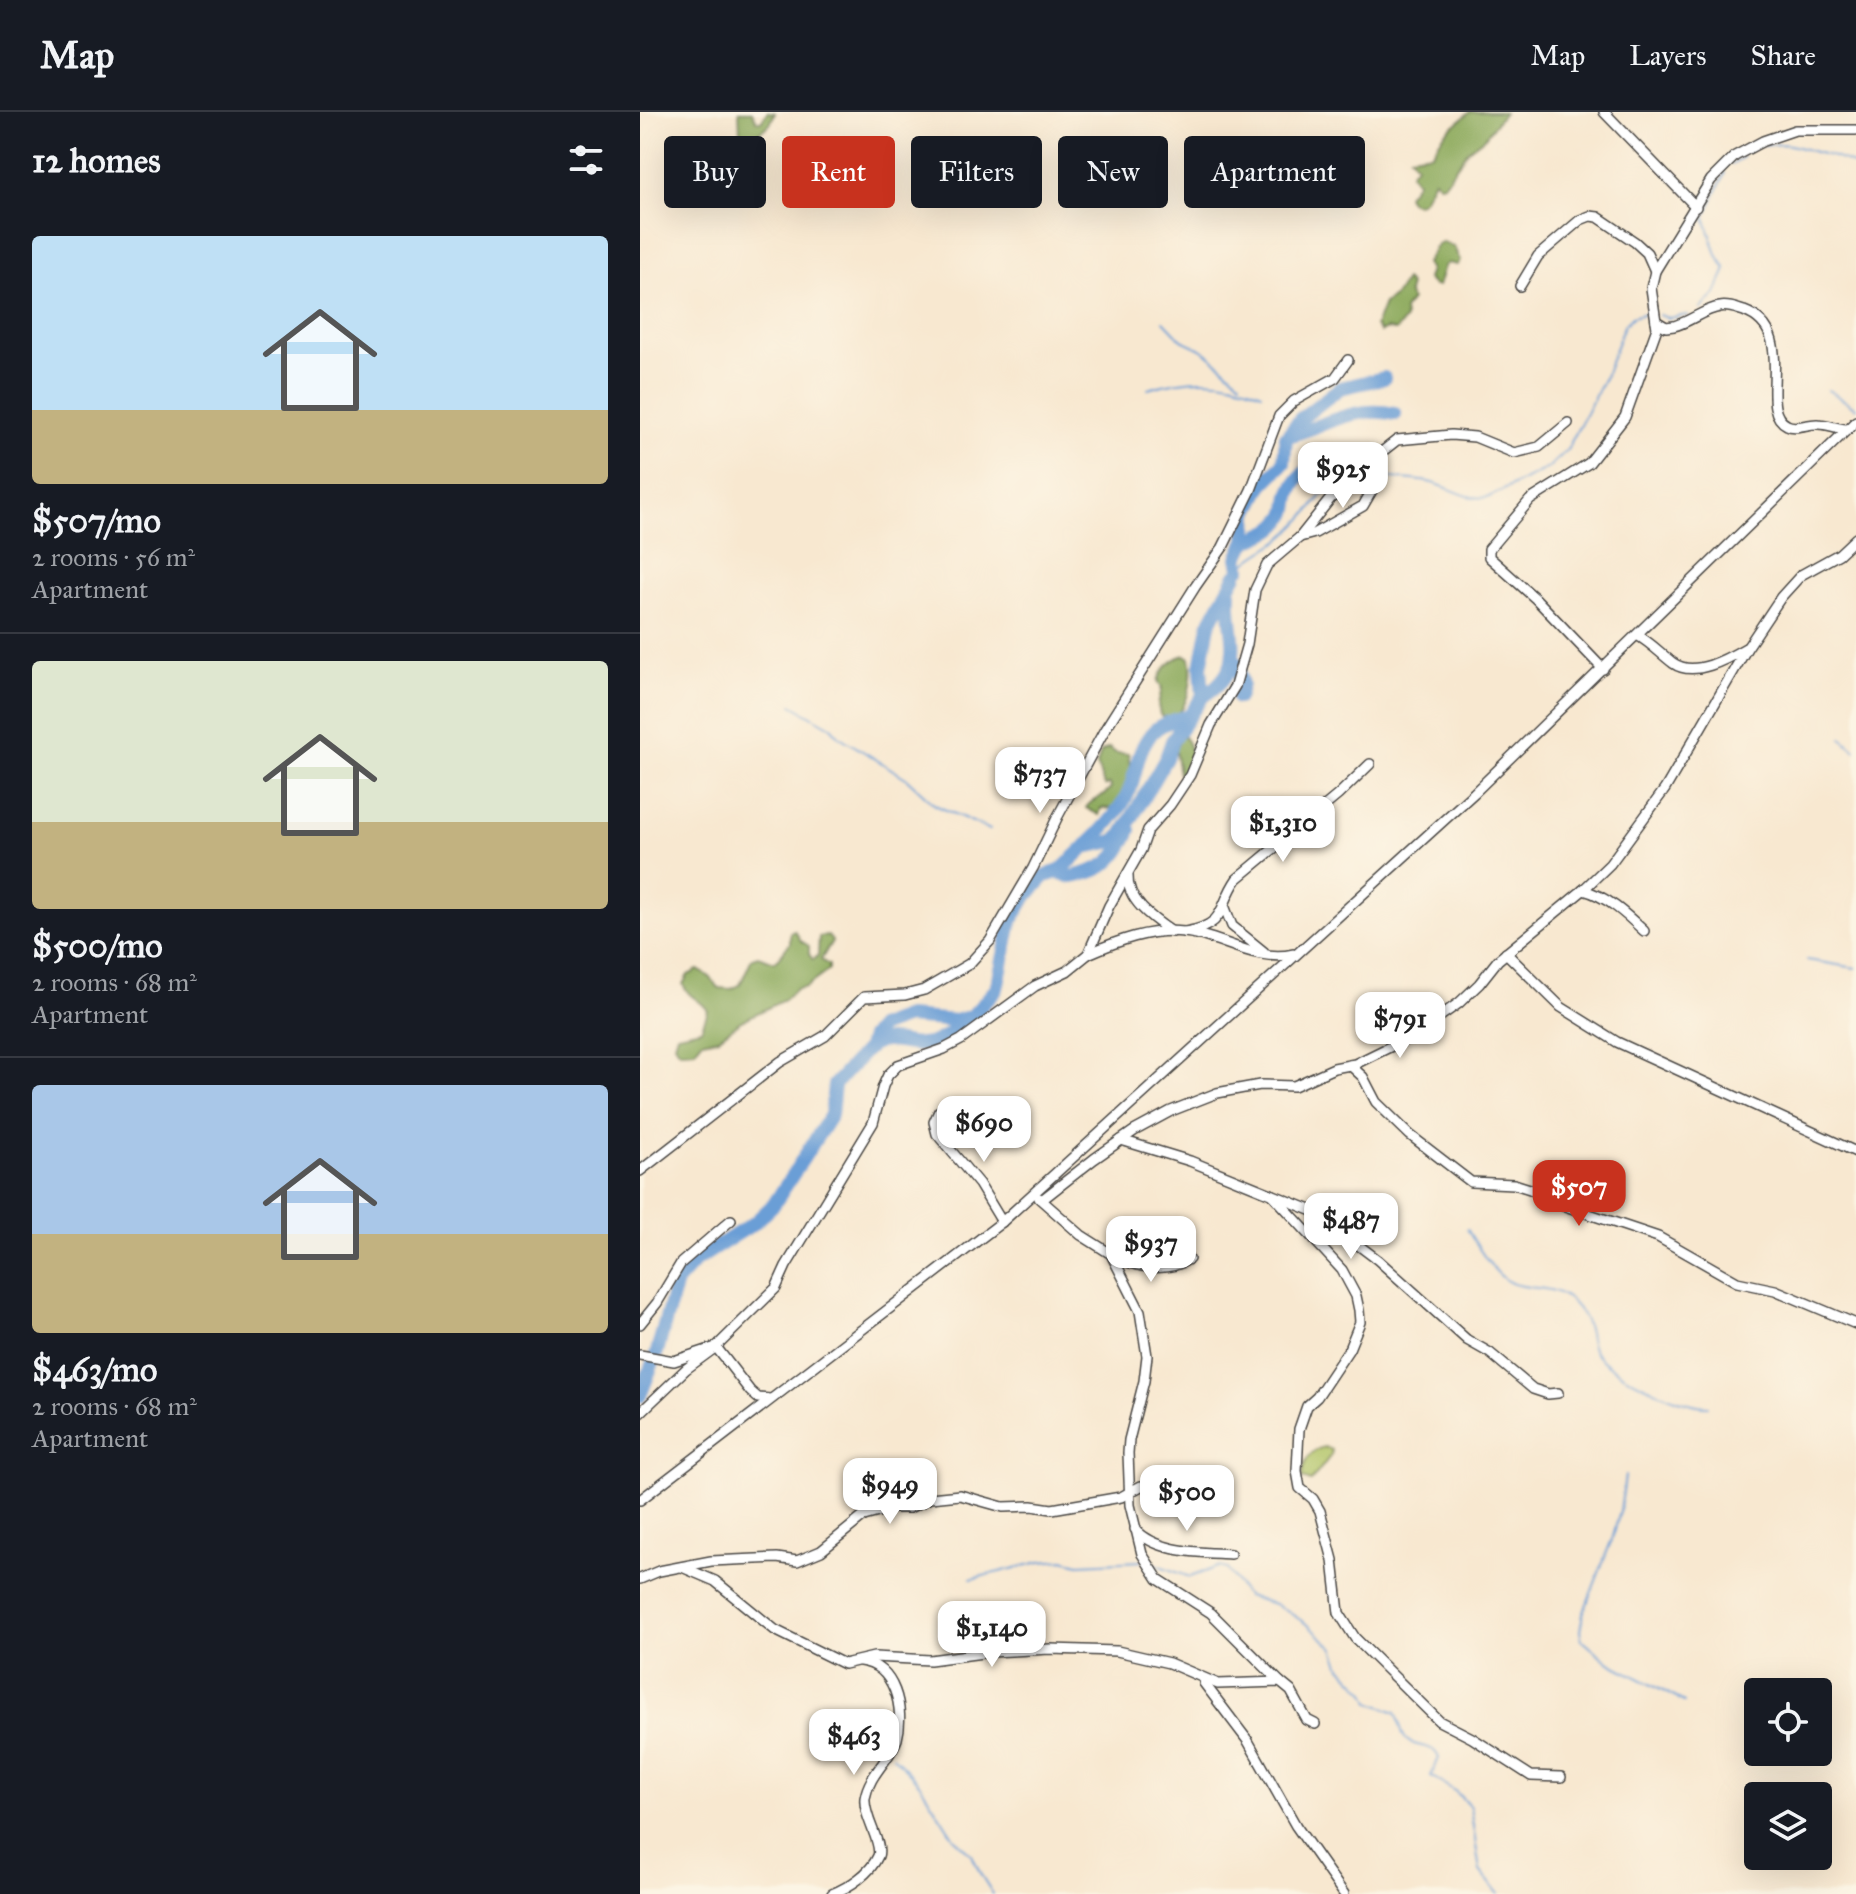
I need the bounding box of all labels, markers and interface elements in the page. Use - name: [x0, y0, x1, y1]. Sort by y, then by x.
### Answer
- text: Map: [40, 32, 114, 78]
- text: Map: [1530, 38, 1585, 73]
- text: Layers: [1629, 38, 1707, 73]
- text: Share: [1751, 38, 1816, 73]
- chip: Buy: [664, 136, 766, 208]
- chip: Rent: [782, 136, 895, 208]
- chip: Filters: [911, 136, 1042, 208]
- chip: New: [1058, 136, 1168, 208]
- chip: Apartment: [1184, 136, 1365, 208]
- icon: filters: [564, 138, 608, 182]
- text: 12 homes: [32, 140, 161, 181]
- icon: home: [248, 288, 392, 432]
- pin: $925: [1296, 442, 1390, 510]
- text: $925: [1316, 452, 1370, 484]
- text: $507/mo: [32, 500, 161, 541]
- text: 2 rooms · 56 m²: [32, 541, 195, 573]
- text: Apartment: [32, 573, 148, 605]
- icon: home: [248, 713, 392, 857]
- pin: $737: [993, 747, 1087, 815]
- text: $737: [1013, 757, 1067, 789]
- pin: $1,310: [1218, 796, 1348, 864]
- text: $1,310: [1249, 806, 1317, 838]
- text: $500/mo: [32, 925, 163, 966]
- text: 2 rooms · 68 m²: [32, 966, 197, 998]
- pin: $791: [1353, 992, 1447, 1060]
- text: Apartment: [32, 998, 148, 1030]
- text: $791: [1373, 1002, 1427, 1034]
- pin: $690: [937, 1096, 1031, 1164]
- text: $690: [955, 1106, 1013, 1138]
- icon: home: [248, 1137, 392, 1281]
- pin: $507: [1532, 1160, 1626, 1228]
- text: $507: [1551, 1170, 1607, 1202]
- pin: $487: [1304, 1193, 1398, 1261]
- text: $487: [1322, 1203, 1380, 1235]
- pin: $937: [1104, 1216, 1198, 1284]
- text: $937: [1124, 1226, 1178, 1258]
- text: $463/mo: [32, 1349, 157, 1390]
- text: 2 rooms · 68 m²: [32, 1390, 197, 1422]
- text: Apartment: [32, 1422, 148, 1454]
- pin: $949: [843, 1458, 937, 1526]
- pin: $500: [1140, 1465, 1234, 1533]
- text: $949: [861, 1468, 919, 1500]
- text: $500: [1158, 1475, 1216, 1507]
- pin: $1,140: [927, 1601, 1057, 1669]
- text: $1,140: [956, 1611, 1028, 1643]
- map controls: [1744, 1678, 1832, 1870]
- button: locate: [1744, 1678, 1832, 1766]
- pin: $463: [807, 1709, 901, 1777]
- text: $463: [827, 1719, 881, 1751]
- button: layers: [1744, 1782, 1832, 1870]

